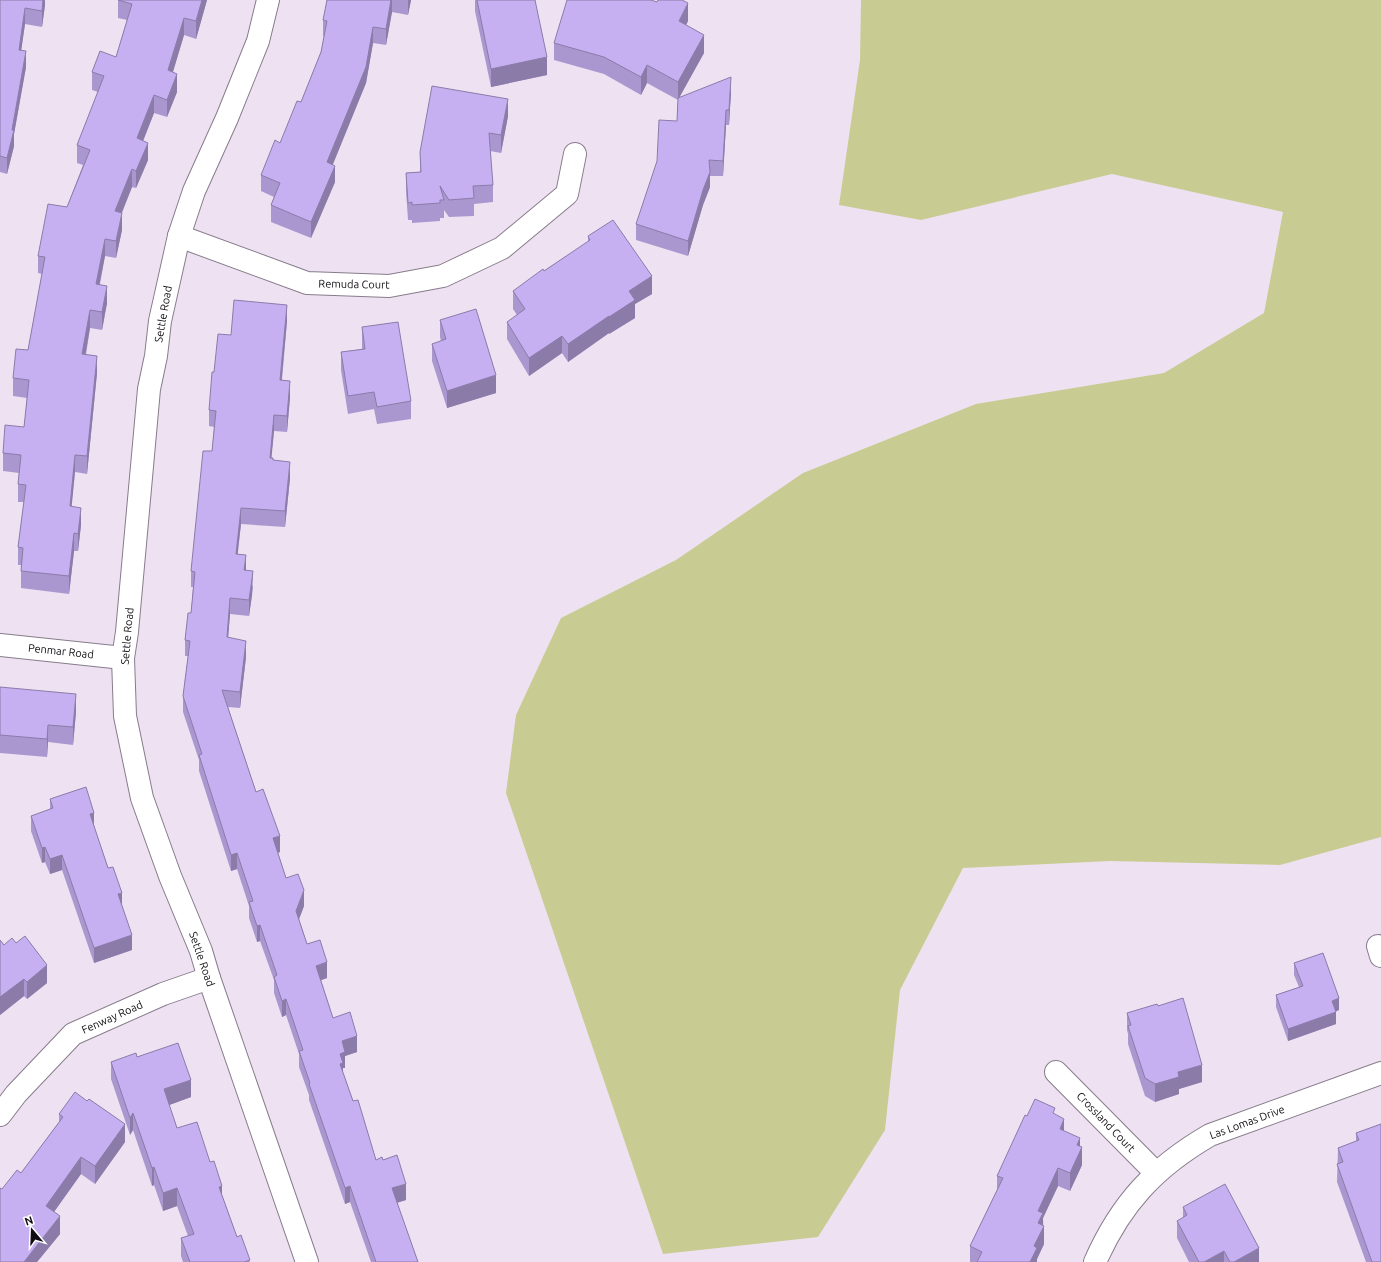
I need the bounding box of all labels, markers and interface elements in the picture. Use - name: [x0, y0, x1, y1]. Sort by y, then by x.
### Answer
- street label: Remuda Court: [318, 277, 390, 291]
- street label: Settle Road: [152, 285, 174, 343]
- street label: Settle Road: [119, 607, 135, 665]
- street label: Penmar Road: [28, 642, 94, 660]
- street label: Settle Road: [187, 930, 217, 988]
- street label: Fenway Road: [80, 998, 144, 1036]
- street label: Crossland Court: [1074, 1090, 1138, 1155]
- street label: Las Lomas Drive: [1208, 1103, 1286, 1141]
- north arrow: [12, 1210, 52, 1250]
- text: N: [23, 1214, 35, 1228]

